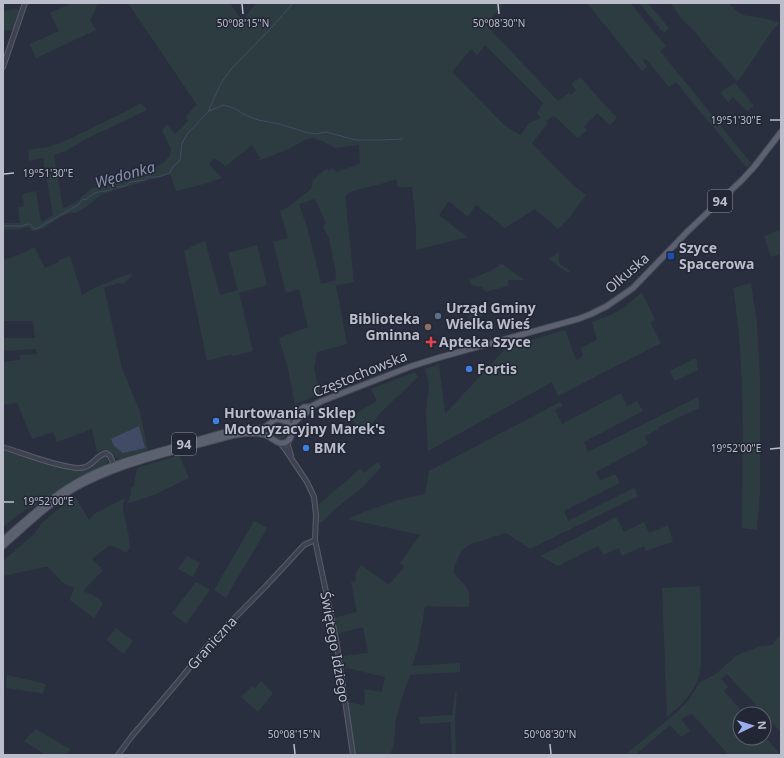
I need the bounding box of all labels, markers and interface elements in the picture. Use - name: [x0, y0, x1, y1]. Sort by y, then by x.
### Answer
- text: 50°08'15"N: [217, 16, 269, 30]
- text: 50°08'30"N: [473, 16, 525, 30]
- text: 19°51'30"E: [711, 113, 761, 127]
- water label: Wędonka: [92, 156, 158, 192]
- text: 19°51'30"E: [23, 166, 73, 180]
- road number: 94: [708, 190, 732, 212]
- place label: Szyce Spacerowa: [679, 238, 754, 273]
- street label: Olkuska: [601, 248, 653, 297]
- marker: Szyce Spacerowa: [666, 251, 676, 261]
- place label: Urząd Gminy Wielka Wieś: [446, 298, 536, 333]
- place label: Biblioteka Gminna: [349, 309, 420, 344]
- marker: Urząd Gminy Wielka Wieś: [433, 311, 443, 321]
- marker: Biblioteka Gminna: [423, 322, 433, 332]
- place label: Apteka Szyce: [439, 332, 531, 351]
- marker: Apteka Szyce: [426, 337, 436, 347]
- street label: Częstochowska: [310, 346, 410, 401]
- place label: Fortis: [477, 359, 517, 378]
- marker: Fortis: [464, 364, 474, 374]
- place label: Hurtowania i Sklep Motoryzacyjny Marek's: [224, 403, 385, 438]
- marker: Hurtowania i Sklep Motoryzacyjny Marek's: [211, 416, 221, 426]
- road number: 94: [172, 433, 196, 455]
- place label: BMK: [314, 438, 347, 457]
- text: 19°52'00"E: [711, 441, 761, 455]
- marker: BMK: [301, 443, 311, 453]
- text: 19°52'00"E: [23, 494, 73, 508]
- street label: Świętego Idziego: [316, 590, 355, 704]
- street label: Graniczna: [183, 612, 241, 673]
- north arrow: [732, 706, 772, 746]
- text: N: [755, 720, 770, 730]
- text: 50°08'15"N: [268, 727, 320, 741]
- text: 50°08'30"N: [524, 727, 576, 741]

